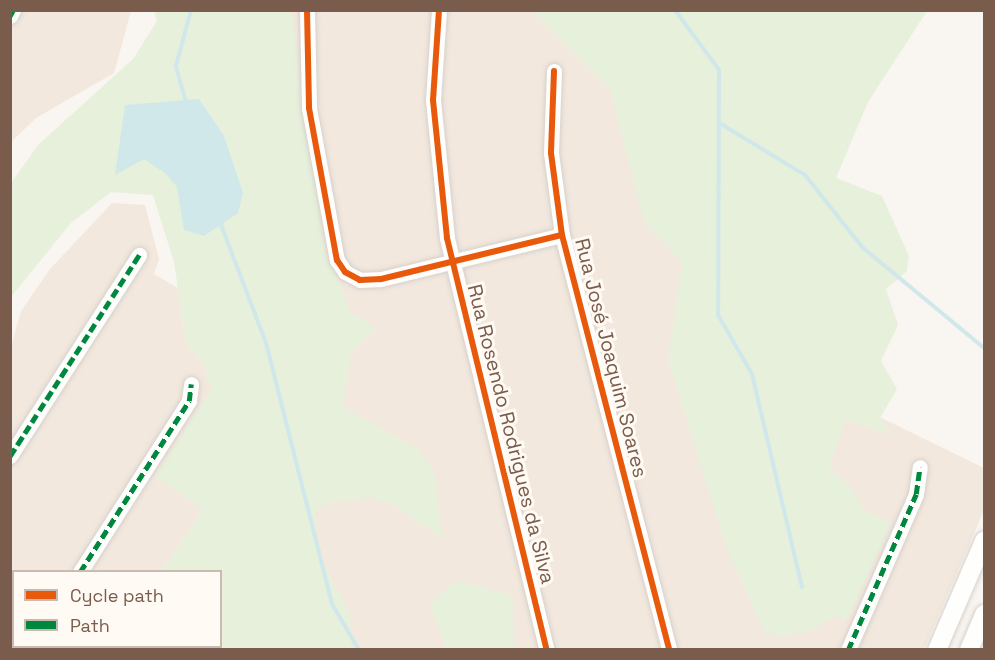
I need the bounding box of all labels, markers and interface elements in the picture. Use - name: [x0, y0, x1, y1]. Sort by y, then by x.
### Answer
- street label: Rua José Joaquim Soares: [570, 236, 652, 480]
- street label: Rua Rosendo Rodrigues da Silva: [462, 282, 560, 586]
- legend: [12, 570, 222, 648]
- text: Cycle path: [70, 584, 164, 607]
- text: Path: [70, 614, 110, 637]

